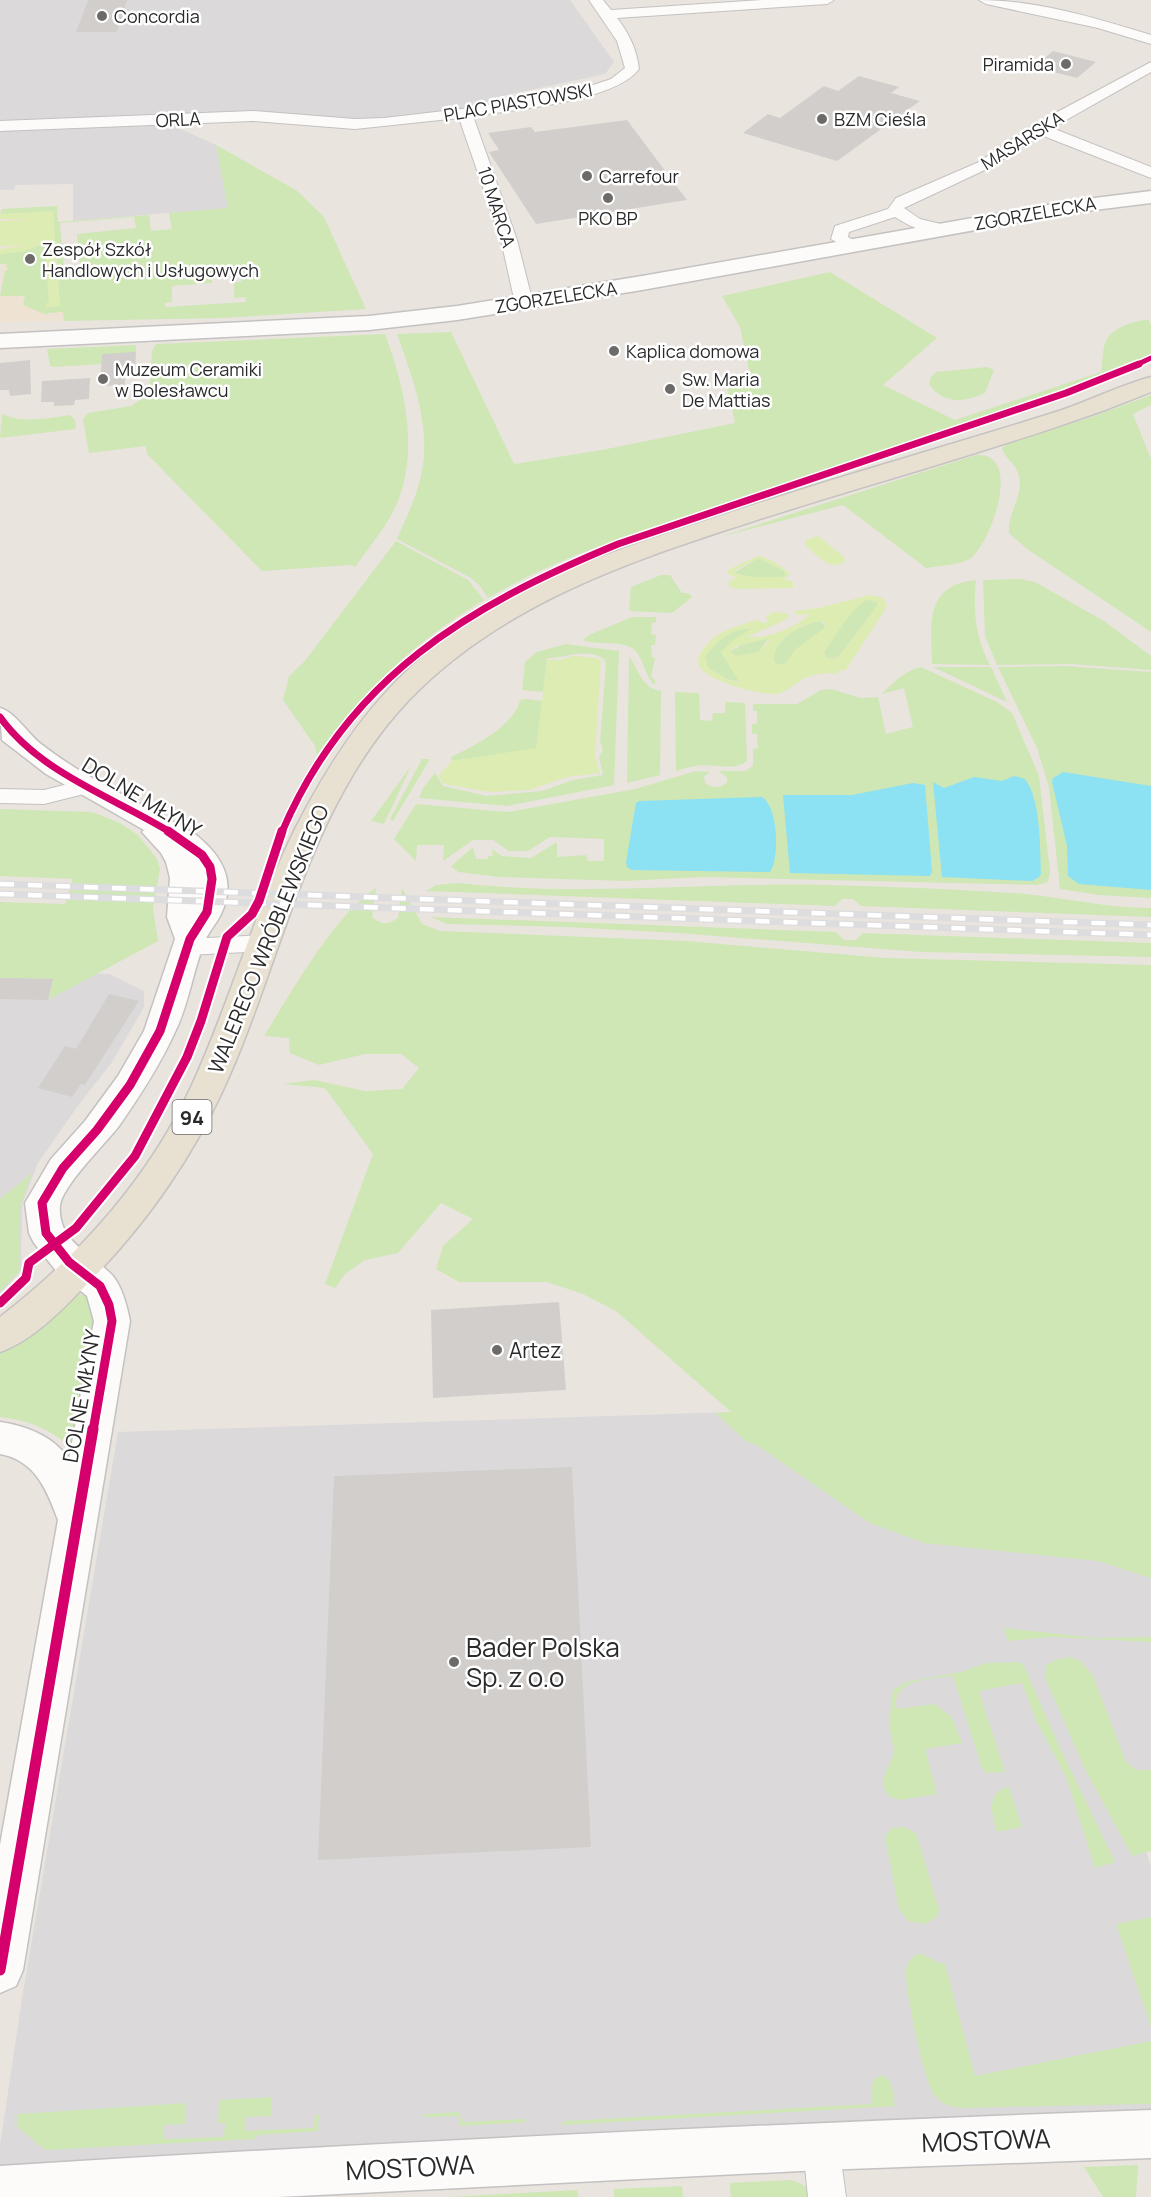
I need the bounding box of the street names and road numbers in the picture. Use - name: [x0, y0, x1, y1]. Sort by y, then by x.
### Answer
- street label: PLAC PIASTOWSKI: [442, 77, 594, 127]
- street label: MASARSKA: [976, 105, 1068, 175]
- street label: ORLA: [155, 106, 202, 132]
- street label: 10 MARCA: [473, 164, 521, 251]
- street label: ZGORZELECKA: [972, 190, 1098, 236]
- street label: ZGORZELECKA: [493, 275, 619, 319]
- street label: DOLNE MŁYNY: [77, 750, 207, 844]
- street label: WALEREGO WRÓBLEWSKIEGO: [201, 800, 335, 1078]
- road number: 94: [172, 1100, 212, 1134]
- street label: DOLNE MŁYNY: [56, 1327, 107, 1465]
- street label: MOSTOWA: [921, 2120, 1051, 2160]
- street label: MOSTOWA: [345, 2146, 475, 2188]

